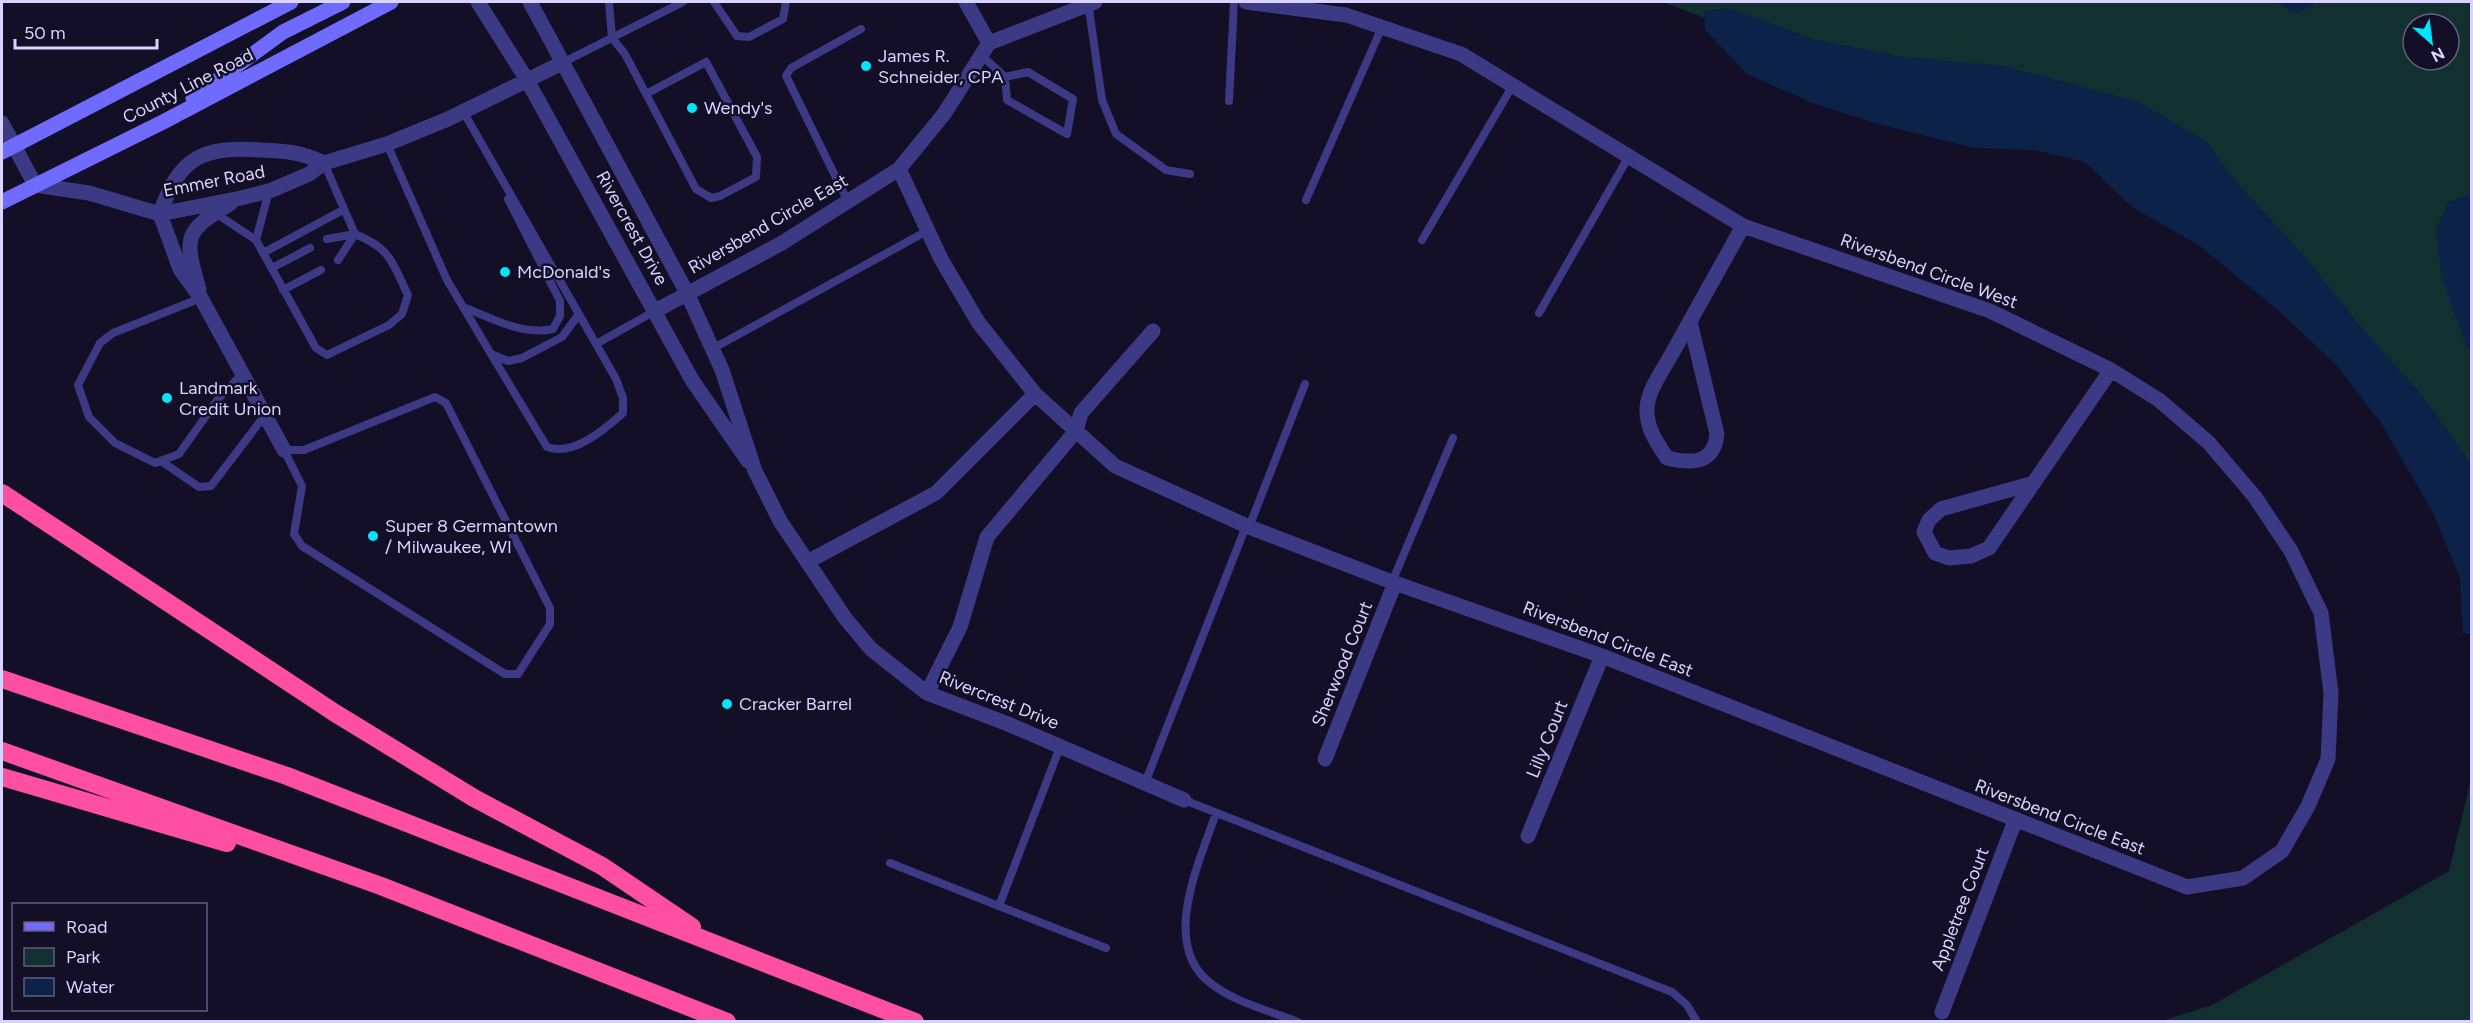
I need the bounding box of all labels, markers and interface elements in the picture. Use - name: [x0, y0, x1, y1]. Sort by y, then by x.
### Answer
- scale bar: [15, 12, 158, 50]
- north arrow: [2401, 12, 2461, 72]
- text: 50 m: [24, 22, 66, 44]
- street label: County Line Road: [119, 44, 257, 128]
- text: N: [2428, 44, 2448, 66]
- place label: James R. Schneider, CPA: [878, 45, 1003, 88]
- marker: James R. Schneider, CPA: [859, 59, 873, 73]
- place label: Wendy's: [704, 97, 772, 119]
- marker: Wendy's: [685, 101, 699, 115]
- street label: Emmer Road: [161, 160, 267, 202]
- street label: Rivercrest Drive: [591, 167, 673, 289]
- street label: Riversbend Circle East: [684, 169, 852, 279]
- street label: Riversbend Circle West: [1837, 229, 2021, 313]
- place label: McDonald's: [517, 261, 611, 283]
- marker: McDonald's: [498, 265, 512, 279]
- place label: Landmark Credit Union: [179, 377, 281, 420]
- marker: Landmark Credit Union: [160, 391, 174, 405]
- place label: Super 8 Germantown / Milwaukee, WI: [385, 515, 558, 558]
- marker: Super 8 Germantown / Milwaukee, WI: [366, 529, 380, 543]
- street label: Riversbend Circle East: [1520, 596, 1696, 682]
- street label: Sherwood Court: [1307, 598, 1377, 730]
- street label: Rivercrest Drive: [936, 666, 1062, 734]
- place label: Cracker Barrel: [739, 693, 852, 715]
- marker: Cracker Barrel: [720, 697, 734, 711]
- street label: Lilly Court: [1521, 697, 1573, 781]
- street label: Riversbend Circle East: [1972, 774, 2148, 860]
- street label: Appletree Court: [1926, 844, 1994, 974]
- legend: [12, 903, 207, 1011]
- text: Road: [66, 916, 107, 938]
- text: Park: [66, 946, 101, 968]
- text: Water: [66, 976, 114, 998]

